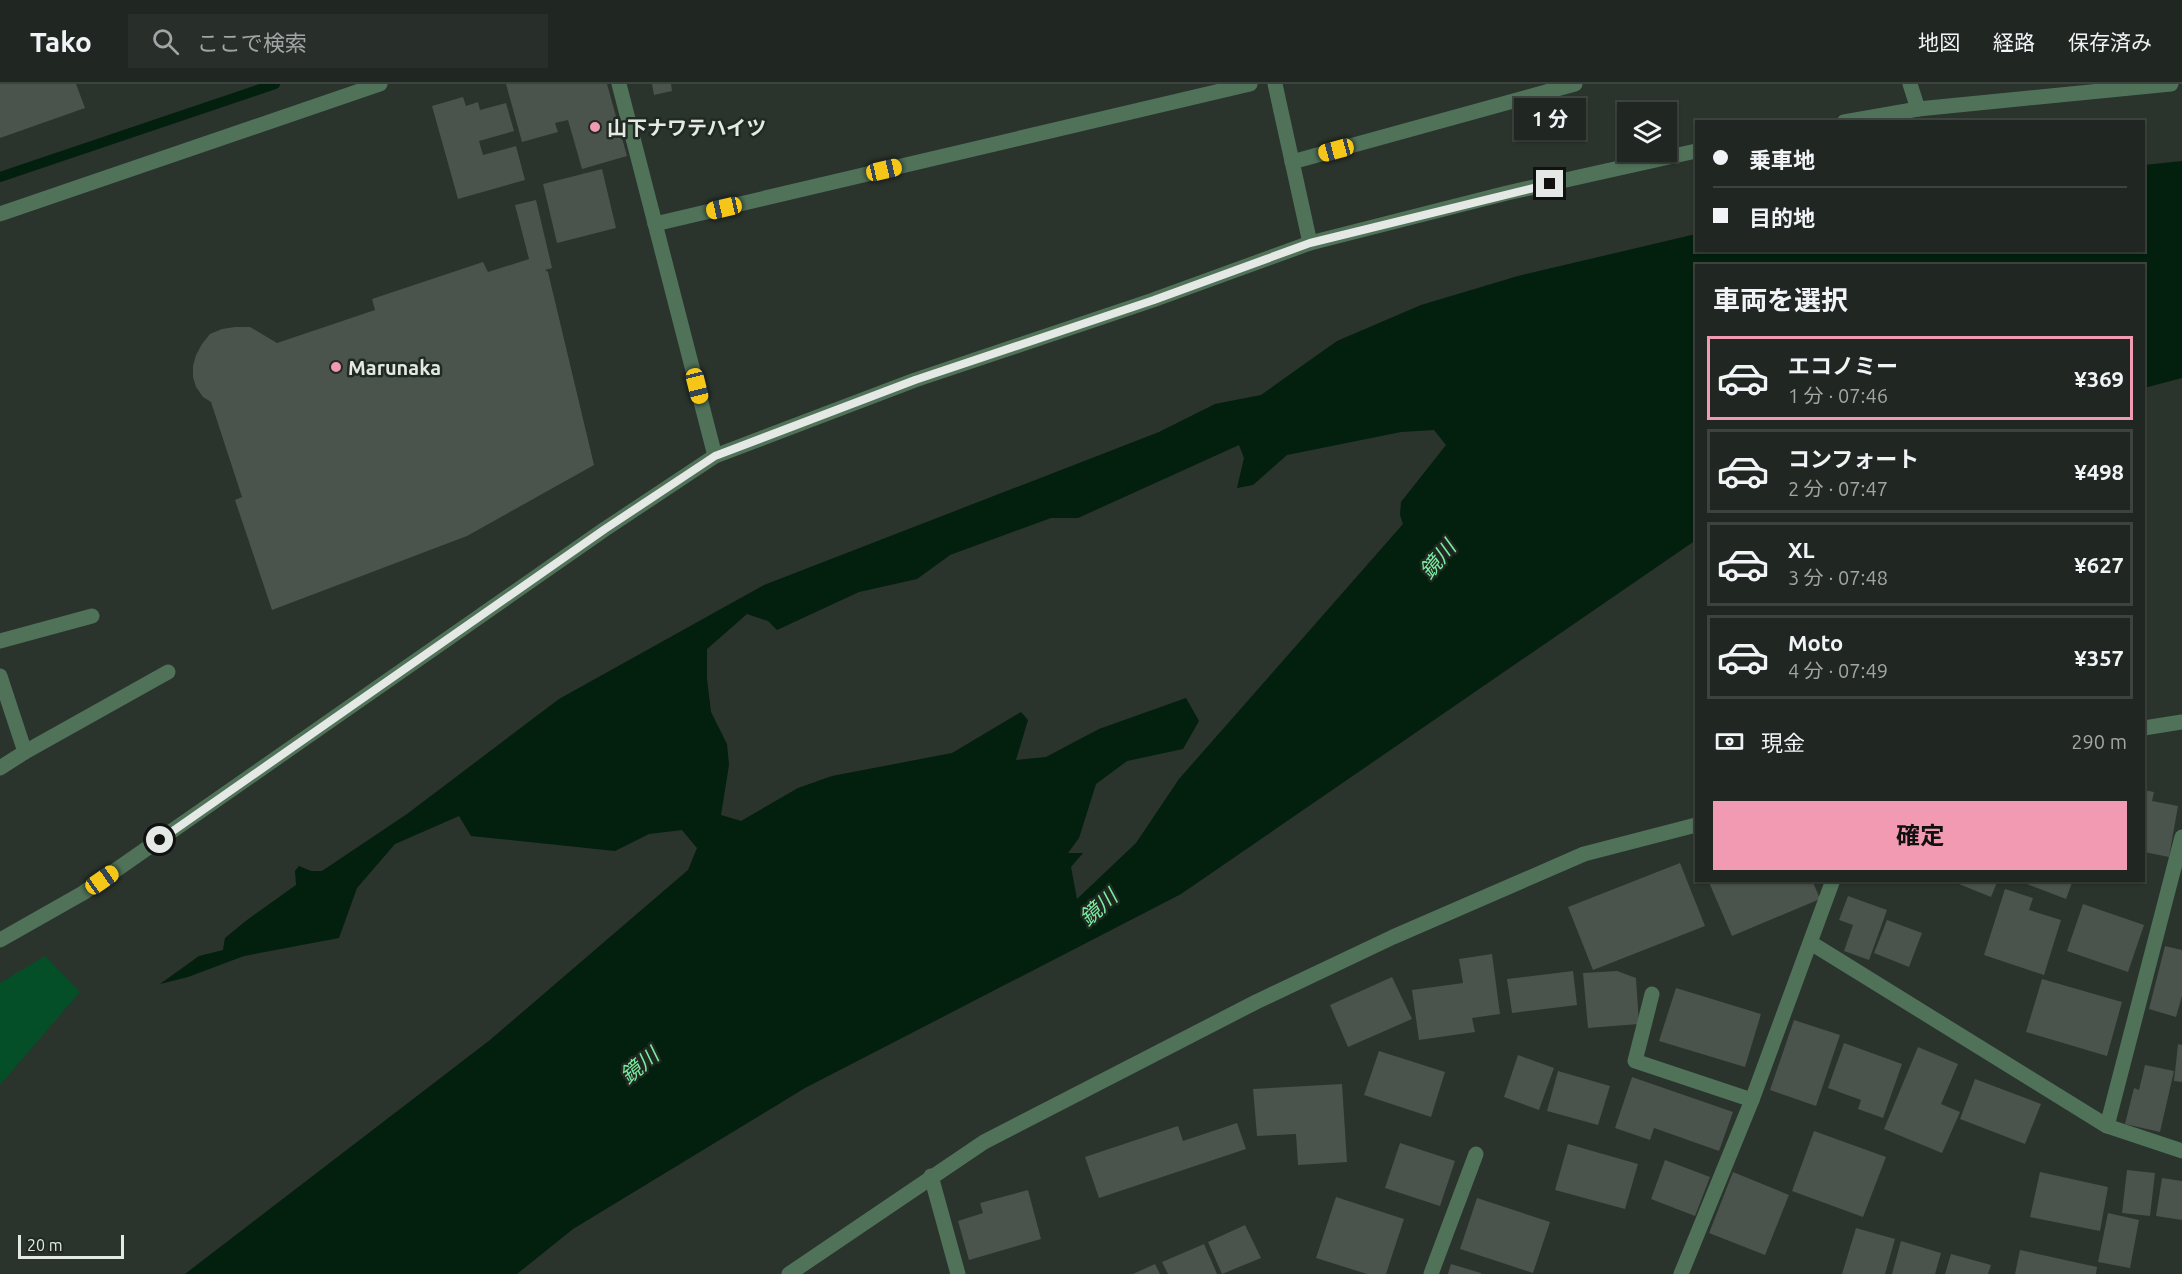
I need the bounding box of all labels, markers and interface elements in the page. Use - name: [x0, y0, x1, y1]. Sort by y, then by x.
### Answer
- search box: [128, 14, 548, 68]
- icon: search: [149, 25, 182, 58]
- text: Tako: [30, 26, 92, 57]
- text: ここで検索: [197, 30, 307, 55]
- text: 地図: [1918, 30, 1960, 54]
- text: 経路: [1993, 30, 2035, 54]
- text: 保存済み: [2068, 30, 2152, 54]
- callout: 1 分: [1514, 97, 1586, 139]
- map controls: [1617, 102, 1677, 162]
- button: layers: [1617, 102, 1677, 162]
- text: 1 分: [1532, 107, 1568, 130]
- place label: 山下ナワテハイツ: [607, 116, 766, 139]
- marker: 山下ナワテハイツ: [588, 120, 602, 134]
- car: [1316, 137, 1356, 163]
- text: 乗車地: [1749, 147, 1815, 172]
- car: [864, 157, 904, 183]
- route end: [1536, 170, 1563, 197]
- car: [704, 195, 744, 221]
- text: 目的地: [1749, 205, 1815, 230]
- text: 車両を選択: [1713, 285, 1848, 315]
- icon: car: [1716, 351, 1770, 405]
- text: エコノミー: [1788, 353, 1898, 378]
- place label: Marunaka: [348, 356, 441, 379]
- marker: Marunaka: [329, 360, 343, 374]
- car: [684, 366, 710, 406]
- text: ¥369: [2074, 366, 2124, 391]
- text: 1 分 · 07:46: [1788, 384, 1888, 407]
- icon: car: [1716, 444, 1770, 498]
- text: コンフォート: [1788, 446, 1919, 471]
- text: ¥498: [2074, 459, 2124, 484]
- text: 2 分 · 07:47: [1788, 477, 1888, 500]
- water label: 鏡川: [1414, 534, 1461, 583]
- icon: car: [1716, 537, 1770, 591]
- text: XL: [1788, 537, 1815, 562]
- text: ¥627: [2074, 552, 2124, 577]
- text: 3 分 · 07:48: [1788, 566, 1888, 589]
- icon: car: [1716, 630, 1770, 684]
- text: Moto: [1788, 630, 1843, 655]
- text: ¥357: [2074, 645, 2124, 670]
- text: 4 分 · 07:49: [1788, 659, 1888, 682]
- icon: cash: [1713, 725, 1746, 758]
- text: 現金: [1761, 730, 1805, 755]
- text: 290 m: [2071, 730, 2127, 753]
- button: 確定: [1713, 801, 2127, 870]
- route start: [146, 826, 173, 853]
- car: [82, 862, 122, 898]
- water label: 鏡川: [1074, 883, 1123, 930]
- water label: 鏡川: [615, 1041, 664, 1088]
- scale bar: [18, 1232, 124, 1260]
- text: 20 m: [27, 1236, 63, 1254]

